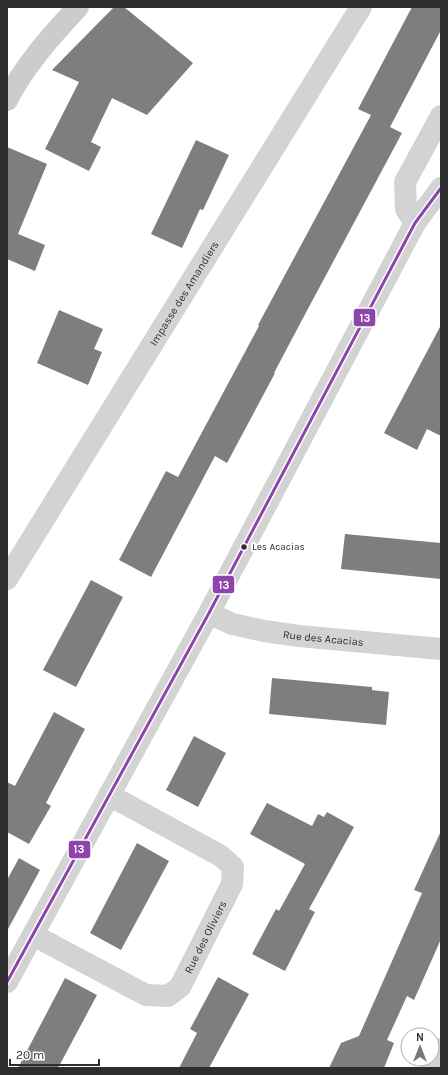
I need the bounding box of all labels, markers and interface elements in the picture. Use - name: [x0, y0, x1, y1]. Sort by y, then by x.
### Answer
- street label: Impasse des Amandiers: [146, 238, 221, 348]
- line badge: 13: [353, 308, 376, 327]
- text: 13: [360, 312, 371, 325]
- place label: Les Acacias: [252, 541, 305, 553]
- marker: Les Acacias: [239, 542, 249, 552]
- line badge: 13: [212, 575, 235, 594]
- text: 13: [219, 579, 230, 592]
- street label: Rue des Acacias: [282, 627, 365, 648]
- line badge: 13: [68, 840, 91, 859]
- text: 13: [74, 843, 85, 856]
- street label: Rue des Oliviers: [181, 898, 229, 976]
- north arrow: [400, 1027, 440, 1067]
- text: N: [416, 1031, 424, 1044]
- scale bar: [10, 1041, 99, 1067]
- text: 20 m: [16, 1048, 44, 1062]

